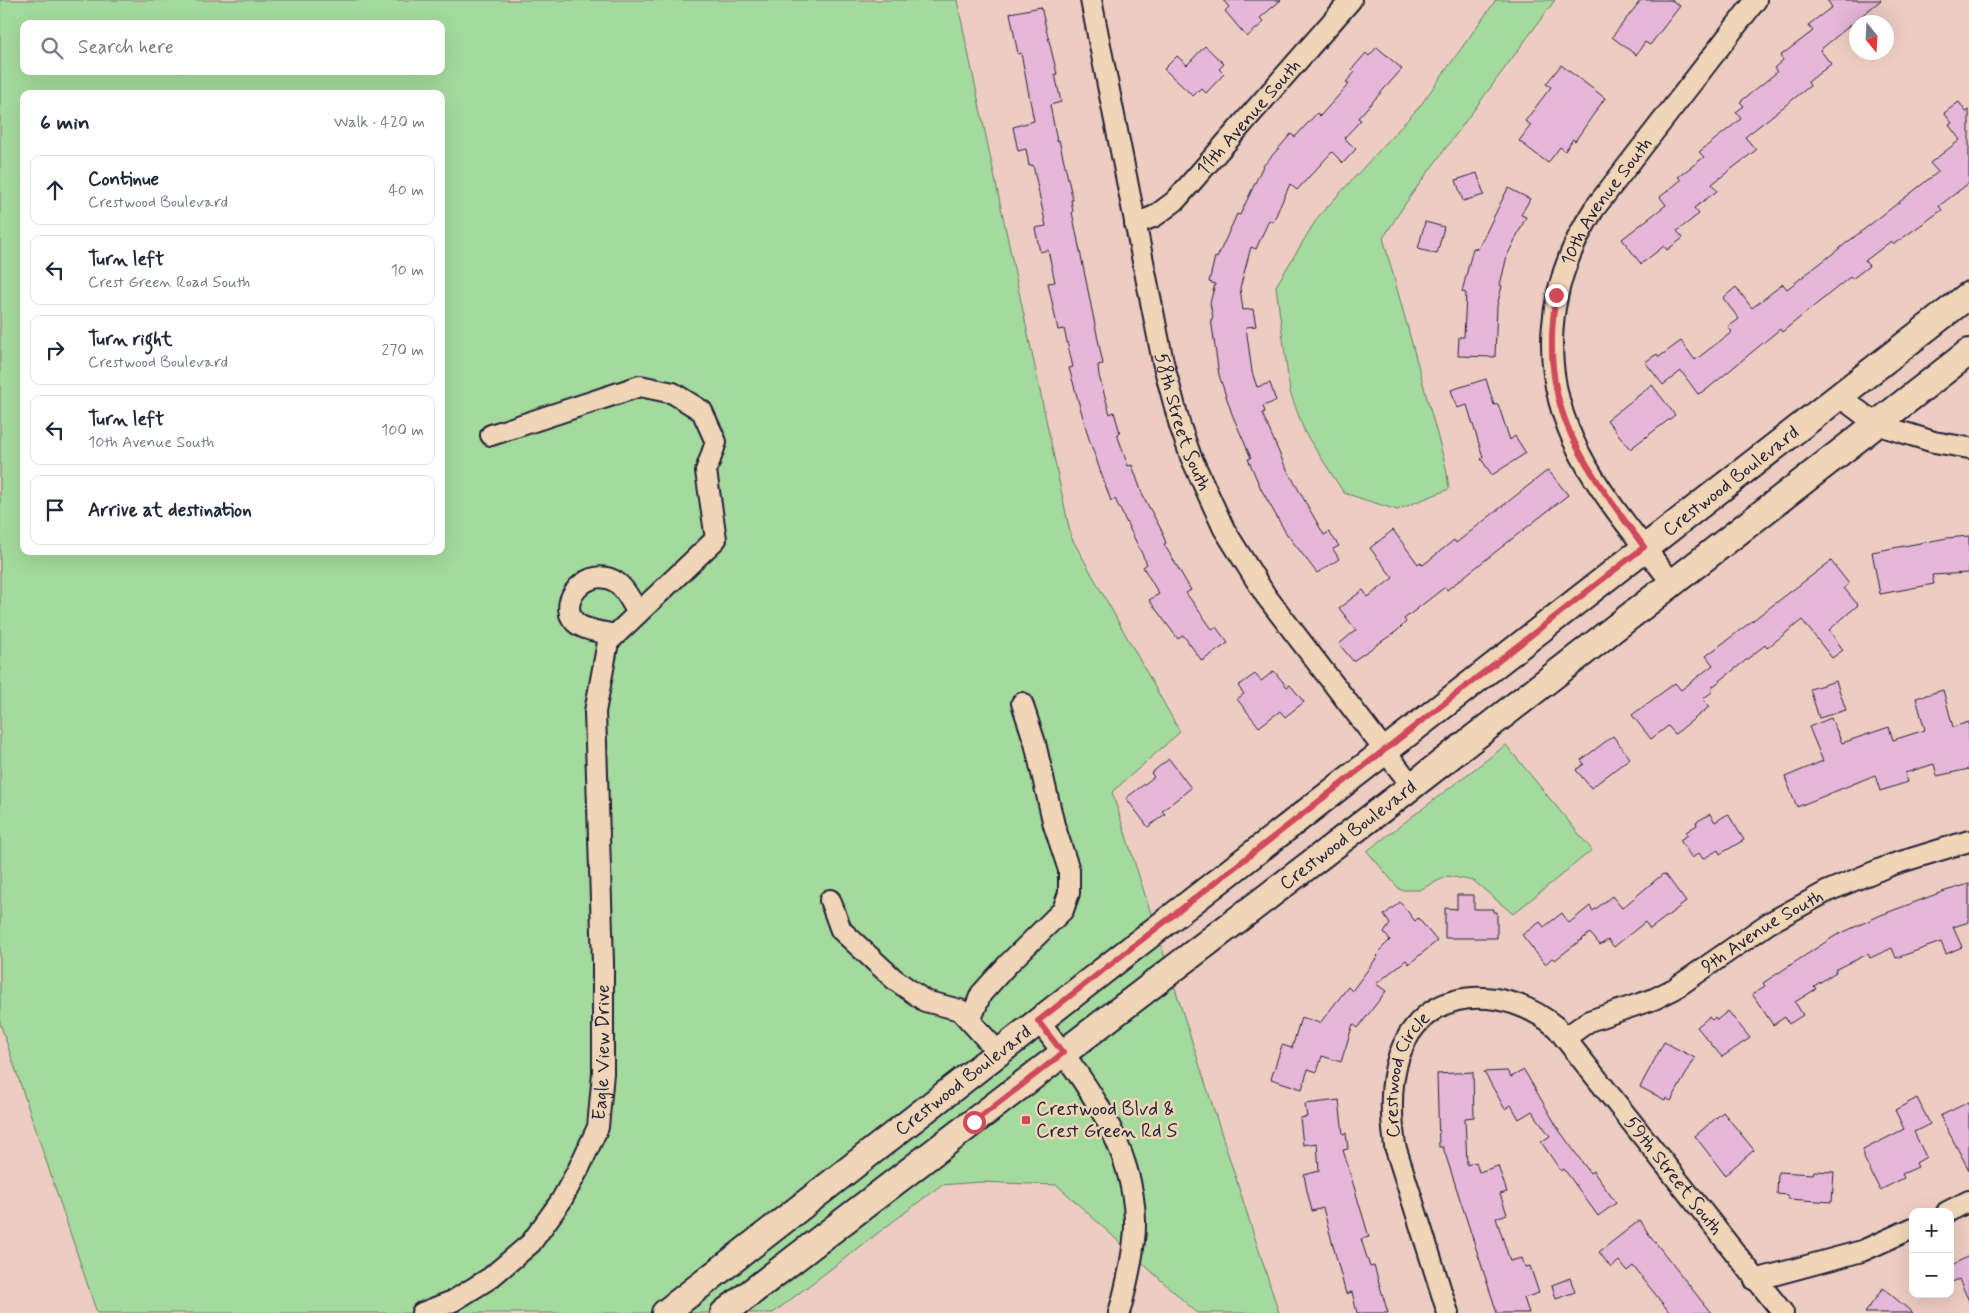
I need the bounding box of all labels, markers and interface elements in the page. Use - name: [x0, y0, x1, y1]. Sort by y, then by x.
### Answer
- north arrow: [1849, 15, 1894, 60]
- search box: [20, 20, 445, 75]
- icon: search: [38, 34, 66, 62]
- text: Search here: [78, 35, 174, 60]
- street label: 11th Avenue South: [1190, 53, 1306, 181]
- text: 6 min: [40, 109, 90, 137]
- text: Walk · 420 m: [334, 112, 425, 133]
- street label: 10th Avenue South: [1555, 132, 1658, 269]
- text: Continue: [88, 167, 159, 192]
- icon: ahead: [41, 176, 69, 204]
- text: 40 m: [388, 180, 424, 201]
- text: Crestwood Boulevard: [88, 192, 228, 213]
- text: Turn left: [88, 247, 164, 272]
- icon: left: [41, 256, 69, 284]
- text: 10 m: [391, 260, 424, 281]
- text: Crest Green Road South: [88, 272, 250, 293]
- route end: [1545, 284, 1568, 307]
- text: Turn right: [88, 327, 172, 352]
- icon: right: [41, 336, 69, 364]
- text: 270 m: [381, 340, 424, 361]
- street label: 58th Street South: [1149, 351, 1217, 495]
- text: Crestwood Boulevard: [88, 352, 228, 373]
- text: Turn left: [88, 407, 164, 432]
- icon: left: [41, 416, 69, 444]
- text: 100 m: [381, 420, 424, 441]
- street label: Crestwood Boulevard: [1657, 420, 1804, 542]
- text: 10th Avenue South: [88, 432, 214, 453]
- icon: arrive: [41, 496, 69, 524]
- text: Arrive at destination: [88, 498, 252, 523]
- street label: Crestwood Boulevard: [1274, 774, 1422, 896]
- street label: 9th Avenue South: [1696, 883, 1828, 979]
- street label: Eagle View Drive: [586, 984, 616, 1121]
- street label: Crestwood Circle: [1379, 1005, 1435, 1139]
- street label: Crestwood Boulevard: [890, 1019, 1036, 1141]
- place label: Crestwood Blvd & Crest Green Rd S: [1036, 1097, 1178, 1144]
- route start: [963, 1111, 986, 1134]
- street label: 59th Street South: [1619, 1111, 1729, 1240]
- marker: Crestwood Blvd & Crest Green Rd S: [1020, 1114, 1032, 1126]
- map controls: [1909, 1208, 1954, 1298]
- button: +: [1909, 1208, 1954, 1253]
- button: −: [1909, 1253, 1954, 1298]

